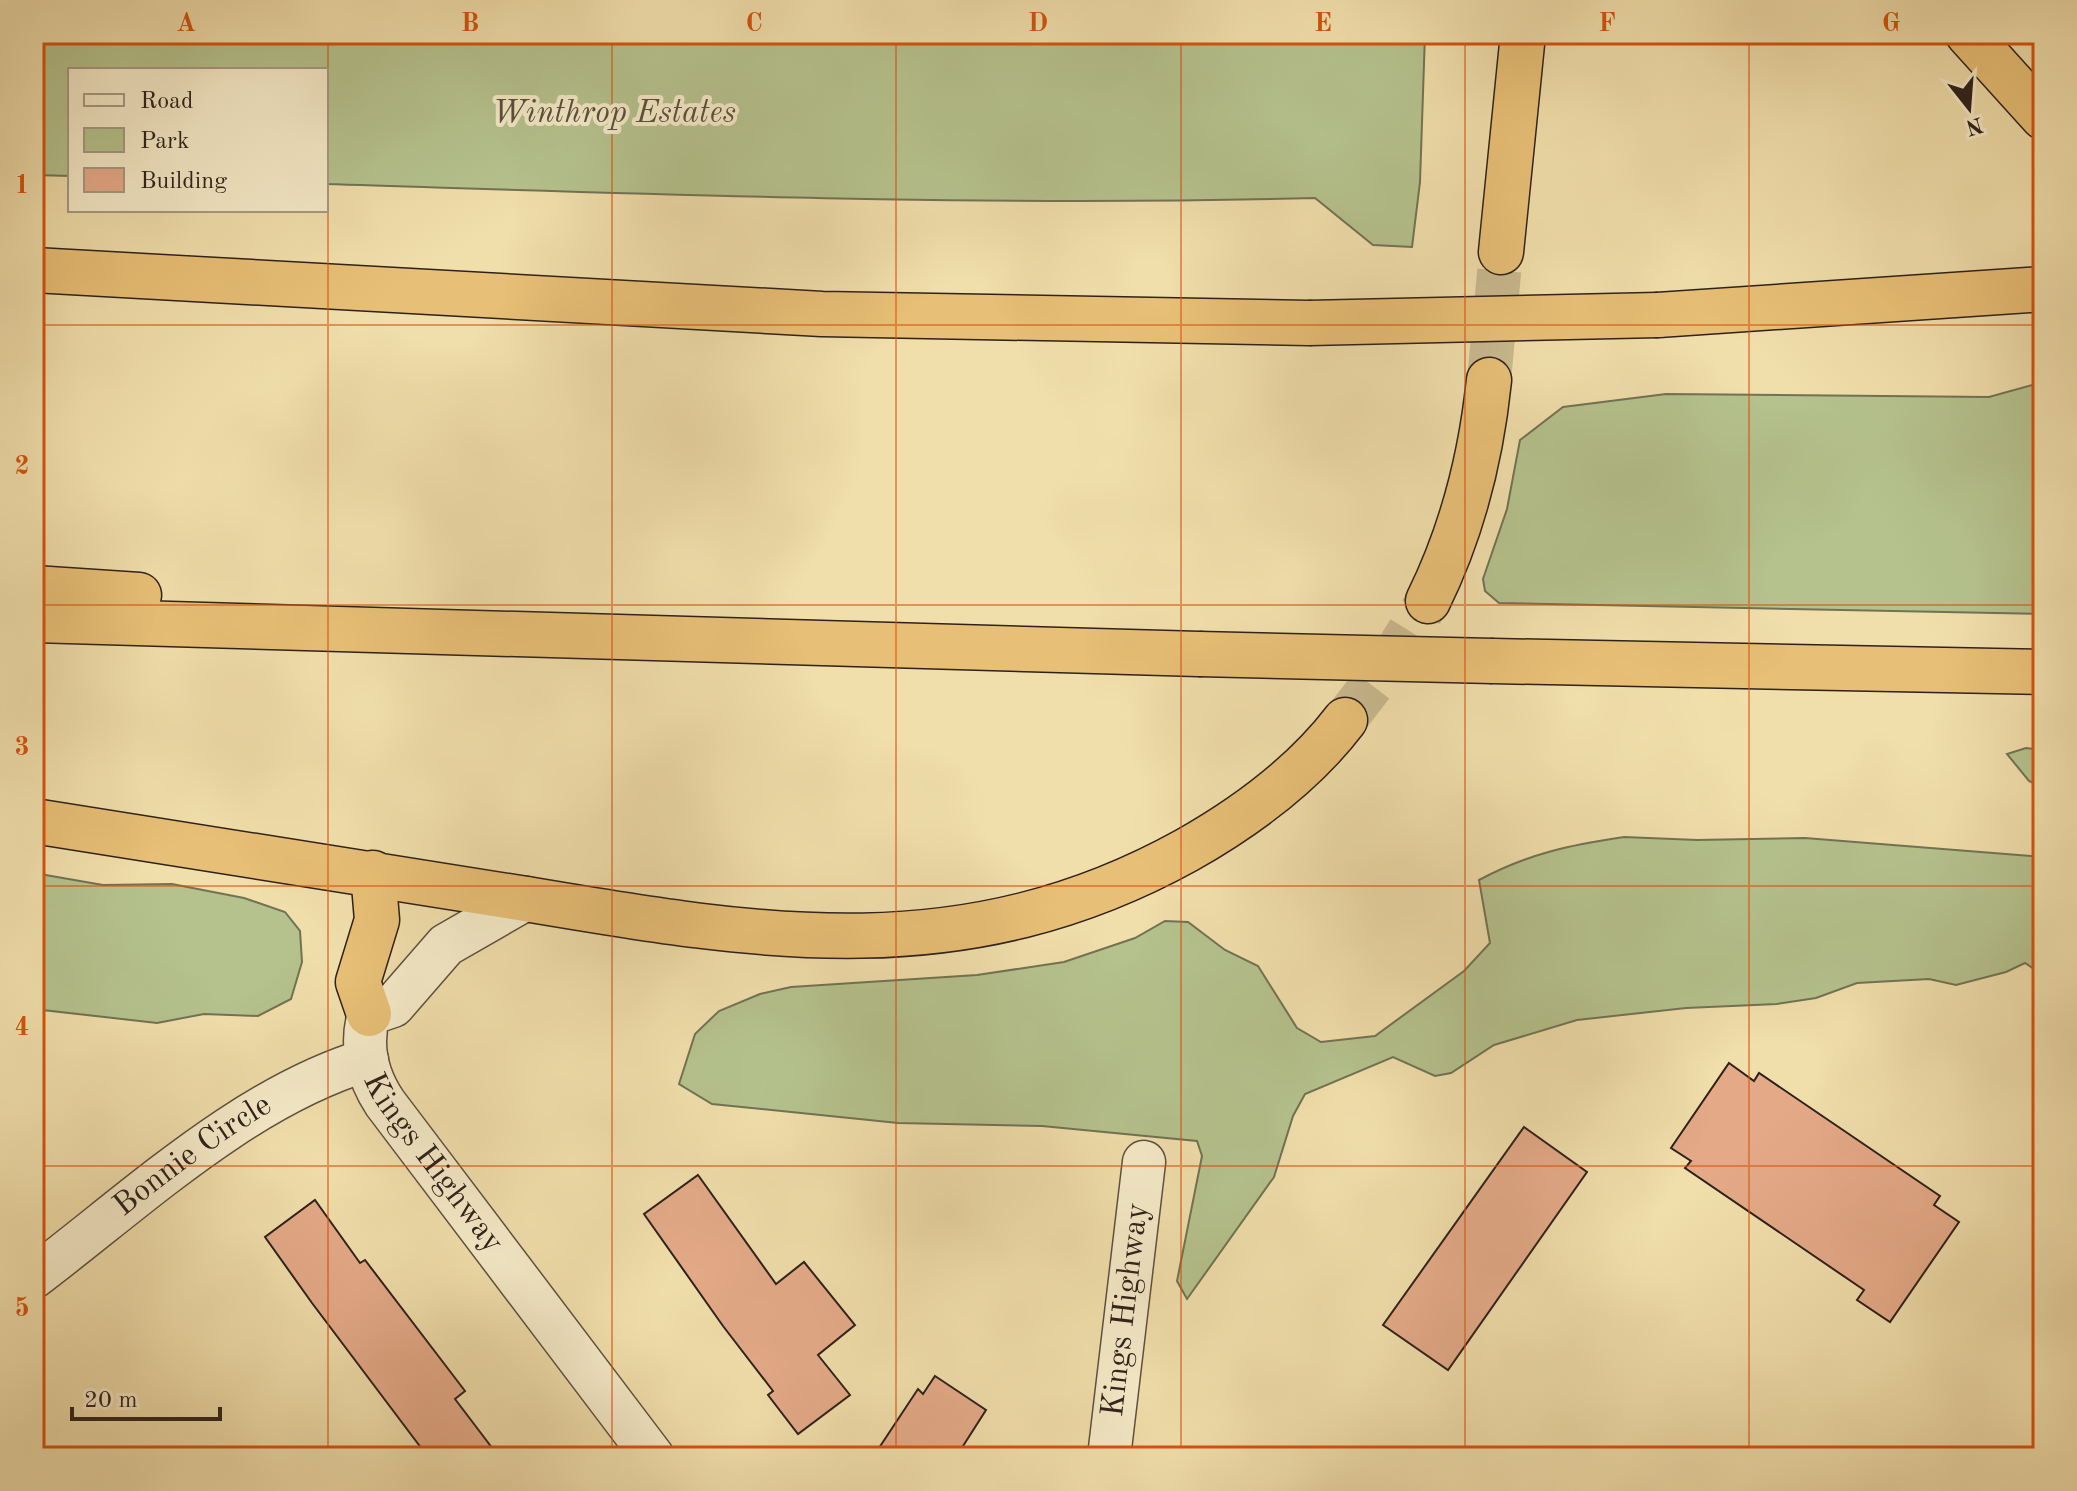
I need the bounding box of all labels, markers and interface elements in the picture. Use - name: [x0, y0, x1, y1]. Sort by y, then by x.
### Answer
- text: A: [176, 11, 196, 37]
- text: B: [461, 11, 479, 37]
- text: C: [745, 11, 763, 37]
- text: D: [1028, 11, 1048, 37]
- text: E: [1314, 11, 1332, 37]
- text: F: [1598, 11, 1616, 37]
- text: G: [1882, 11, 1900, 37]
- legend: [68, 68, 328, 212]
- north arrow: [1929, 68, 2009, 148]
- text: Road: [140, 90, 193, 114]
- park label: Winthrop Estates: [492, 98, 736, 130]
- text: N: [1963, 112, 1986, 138]
- text: Park: [140, 130, 189, 154]
- text: Building: [140, 170, 227, 194]
- text: 1: [14, 173, 30, 199]
- text: 2: [14, 454, 30, 480]
- text: 3: [14, 735, 30, 761]
- text: 4: [14, 1015, 30, 1041]
- street label: Kings Highway: [356, 1069, 509, 1259]
- street label: Bonnie Circle: [108, 1089, 277, 1223]
- street label: Kings Highway: [1098, 1201, 1155, 1419]
- text: 5: [14, 1296, 30, 1322]
- scale bar: [72, 1371, 220, 1421]
- text: 20 m: [84, 1389, 138, 1413]

